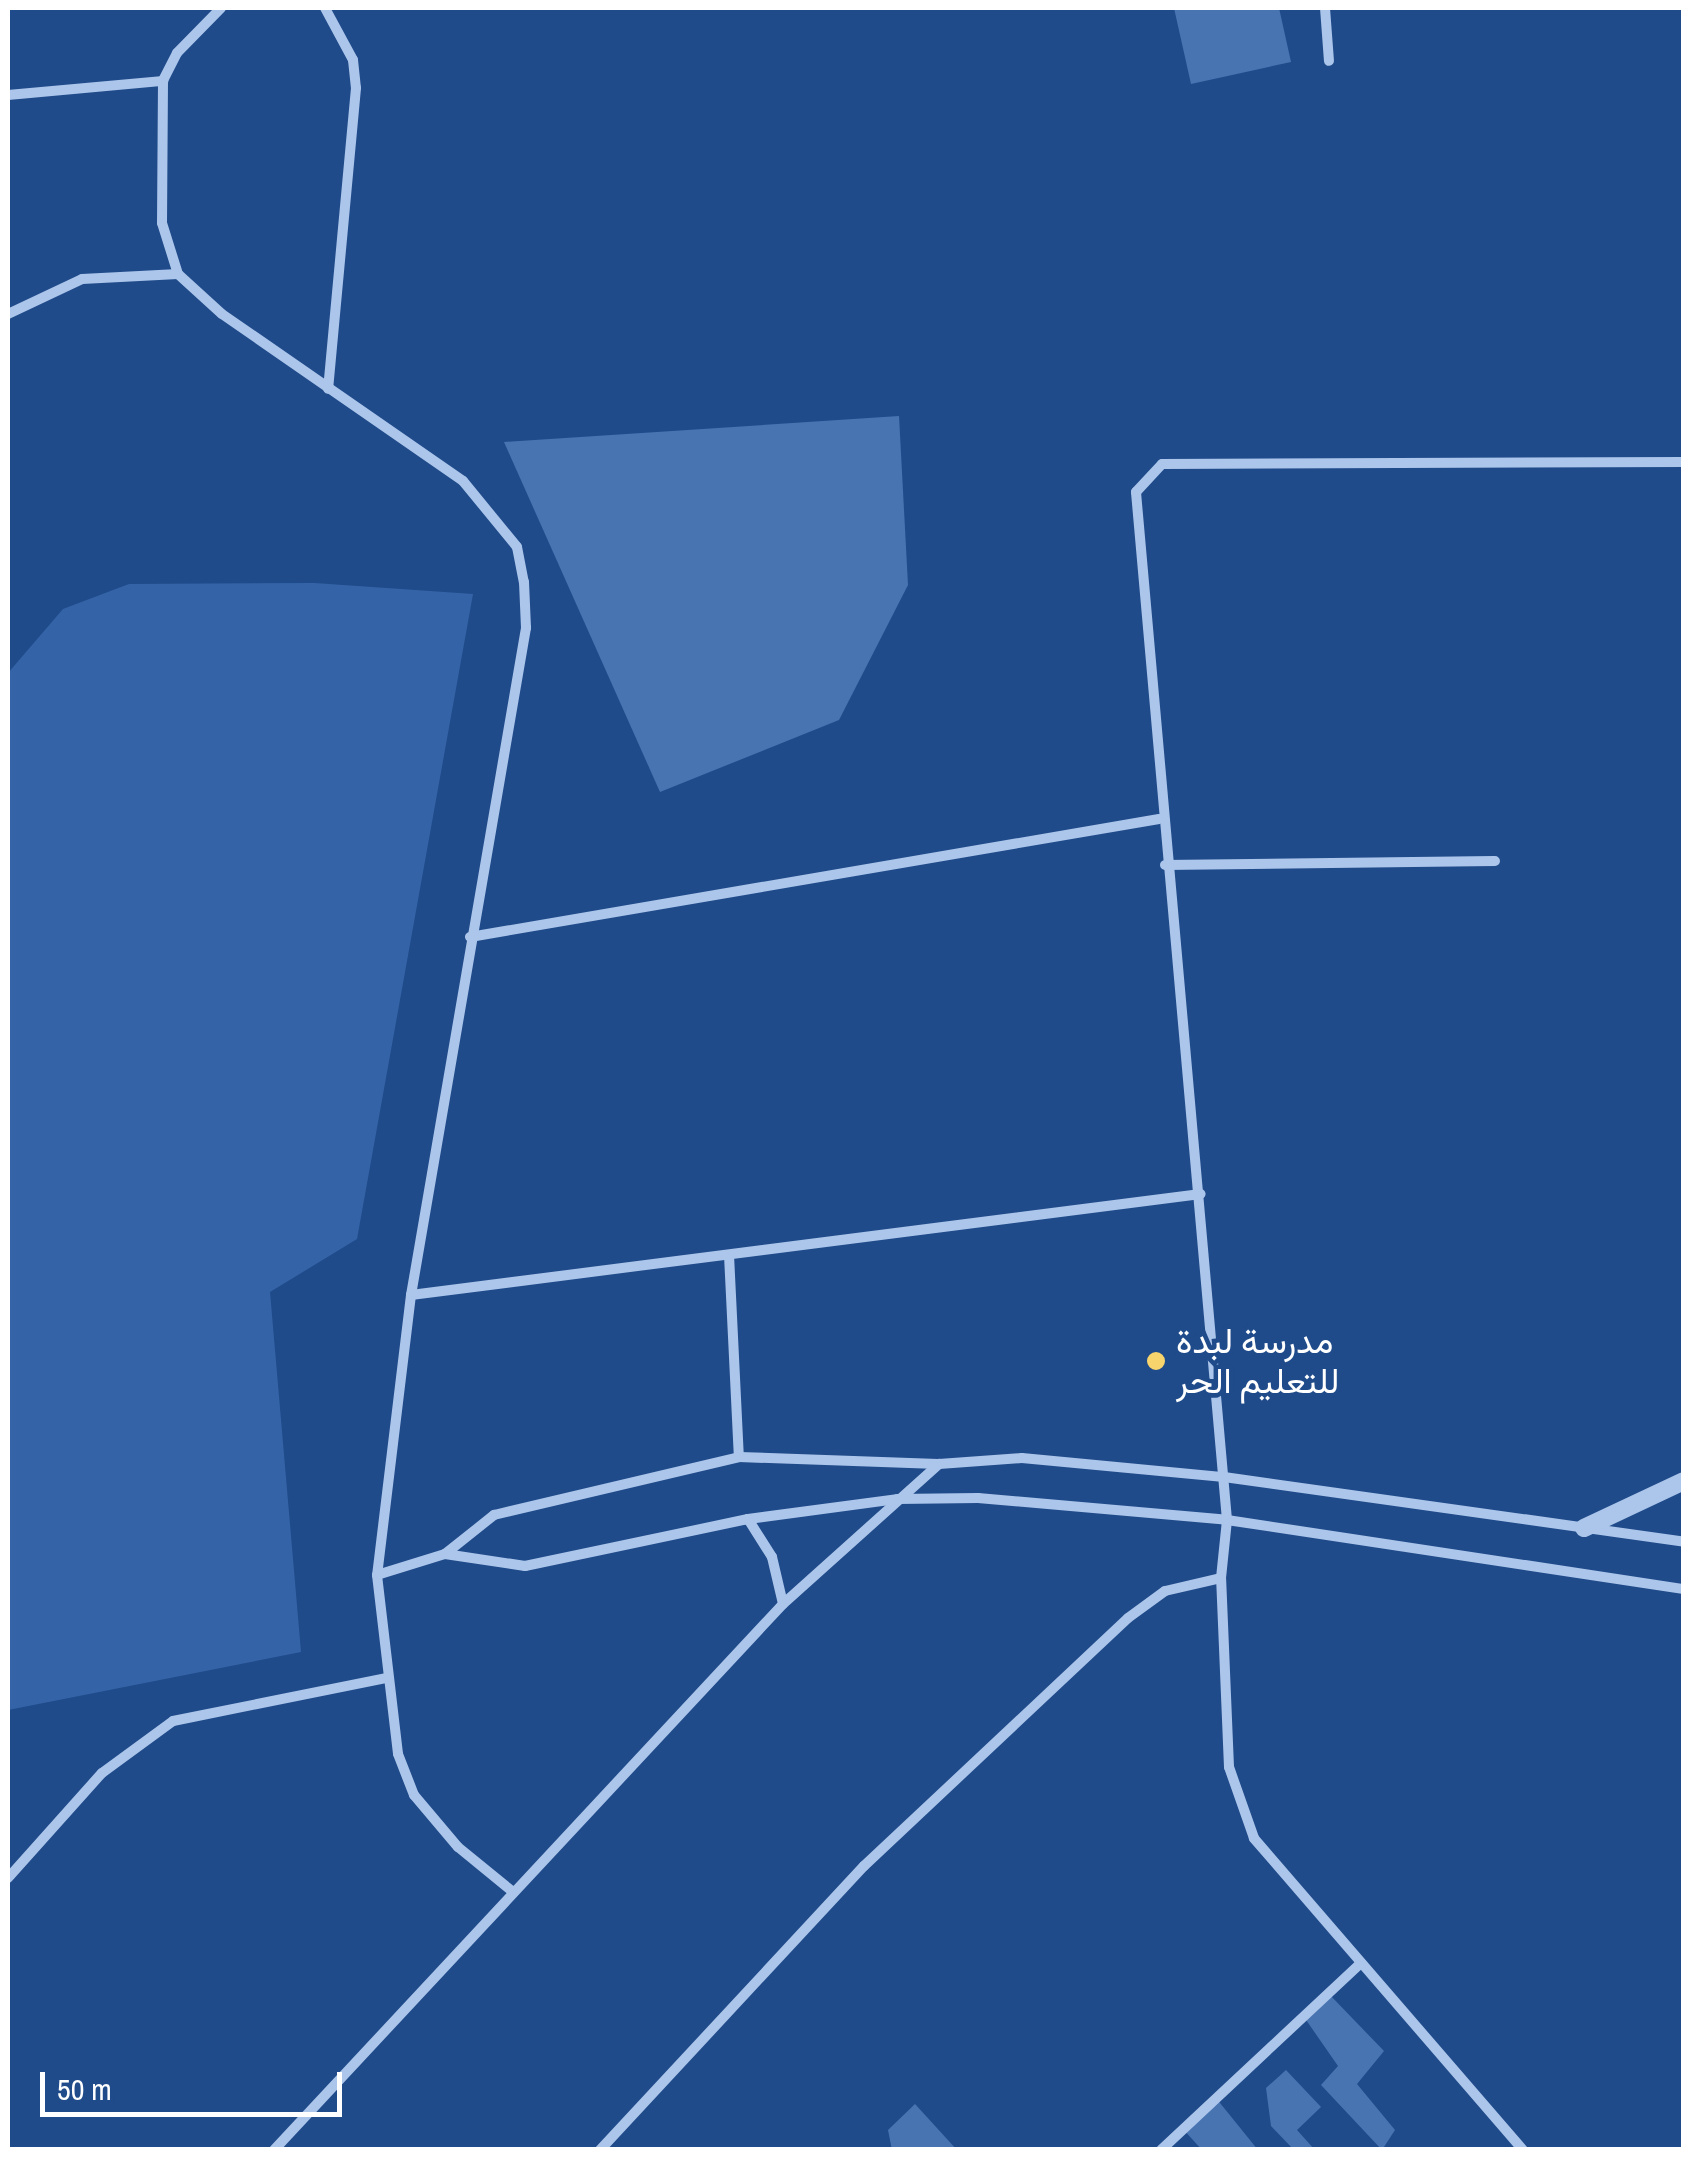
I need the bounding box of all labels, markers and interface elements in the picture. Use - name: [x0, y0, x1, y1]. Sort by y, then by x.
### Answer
- place label: مدرسة لبدة للتعليم الحر: [1176, 1320, 1339, 1402]
- marker: مدرسة لبدة للتعليم الحر: [1145, 1350, 1167, 1372]
- scale bar: [45, 2052, 348, 2114]
- text: 50 m: [57, 2069, 112, 2109]

